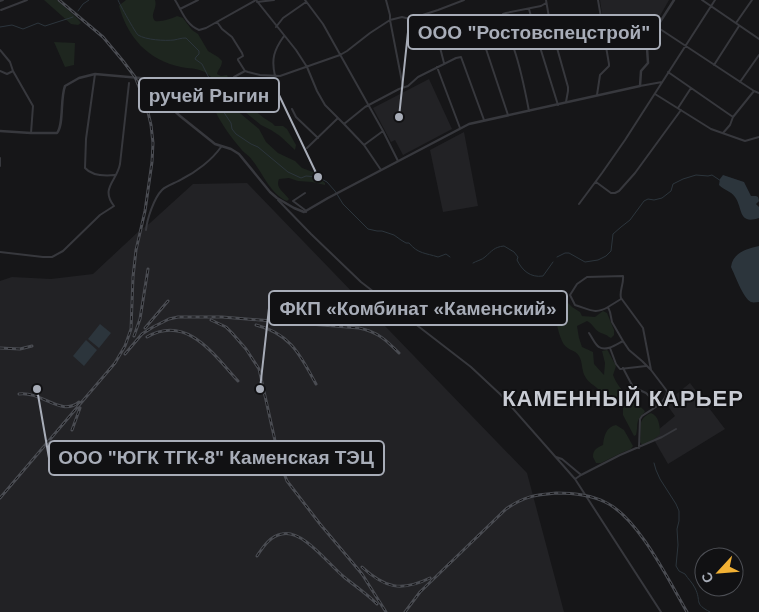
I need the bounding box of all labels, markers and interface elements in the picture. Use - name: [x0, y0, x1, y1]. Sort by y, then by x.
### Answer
- callout: ООО "Ростовспецстрой": [408, 15, 660, 49]
- text: ООО "Ростовспецстрой": [418, 22, 650, 43]
- callout: ручей Рыгин: [139, 78, 279, 112]
- text: ручей Рыгин: [149, 85, 269, 106]
- callout: ФКП «Комбинат «Каменский»: [269, 291, 567, 325]
- text: ФКП «Комбинат «Каменский»: [279, 298, 557, 319]
- district label: КАМЕННЫЙ КАРЬЕР: [502, 386, 744, 411]
- callout: ООО "ЮГК ТГК-8" Каменская ТЭЦ: [49, 441, 384, 475]
- text: ООО "ЮГК ТГК-8" Каменская ТЭЦ: [58, 447, 374, 468]
- north arrow: [694, 547, 744, 597]
- text: С: [698, 570, 717, 586]

